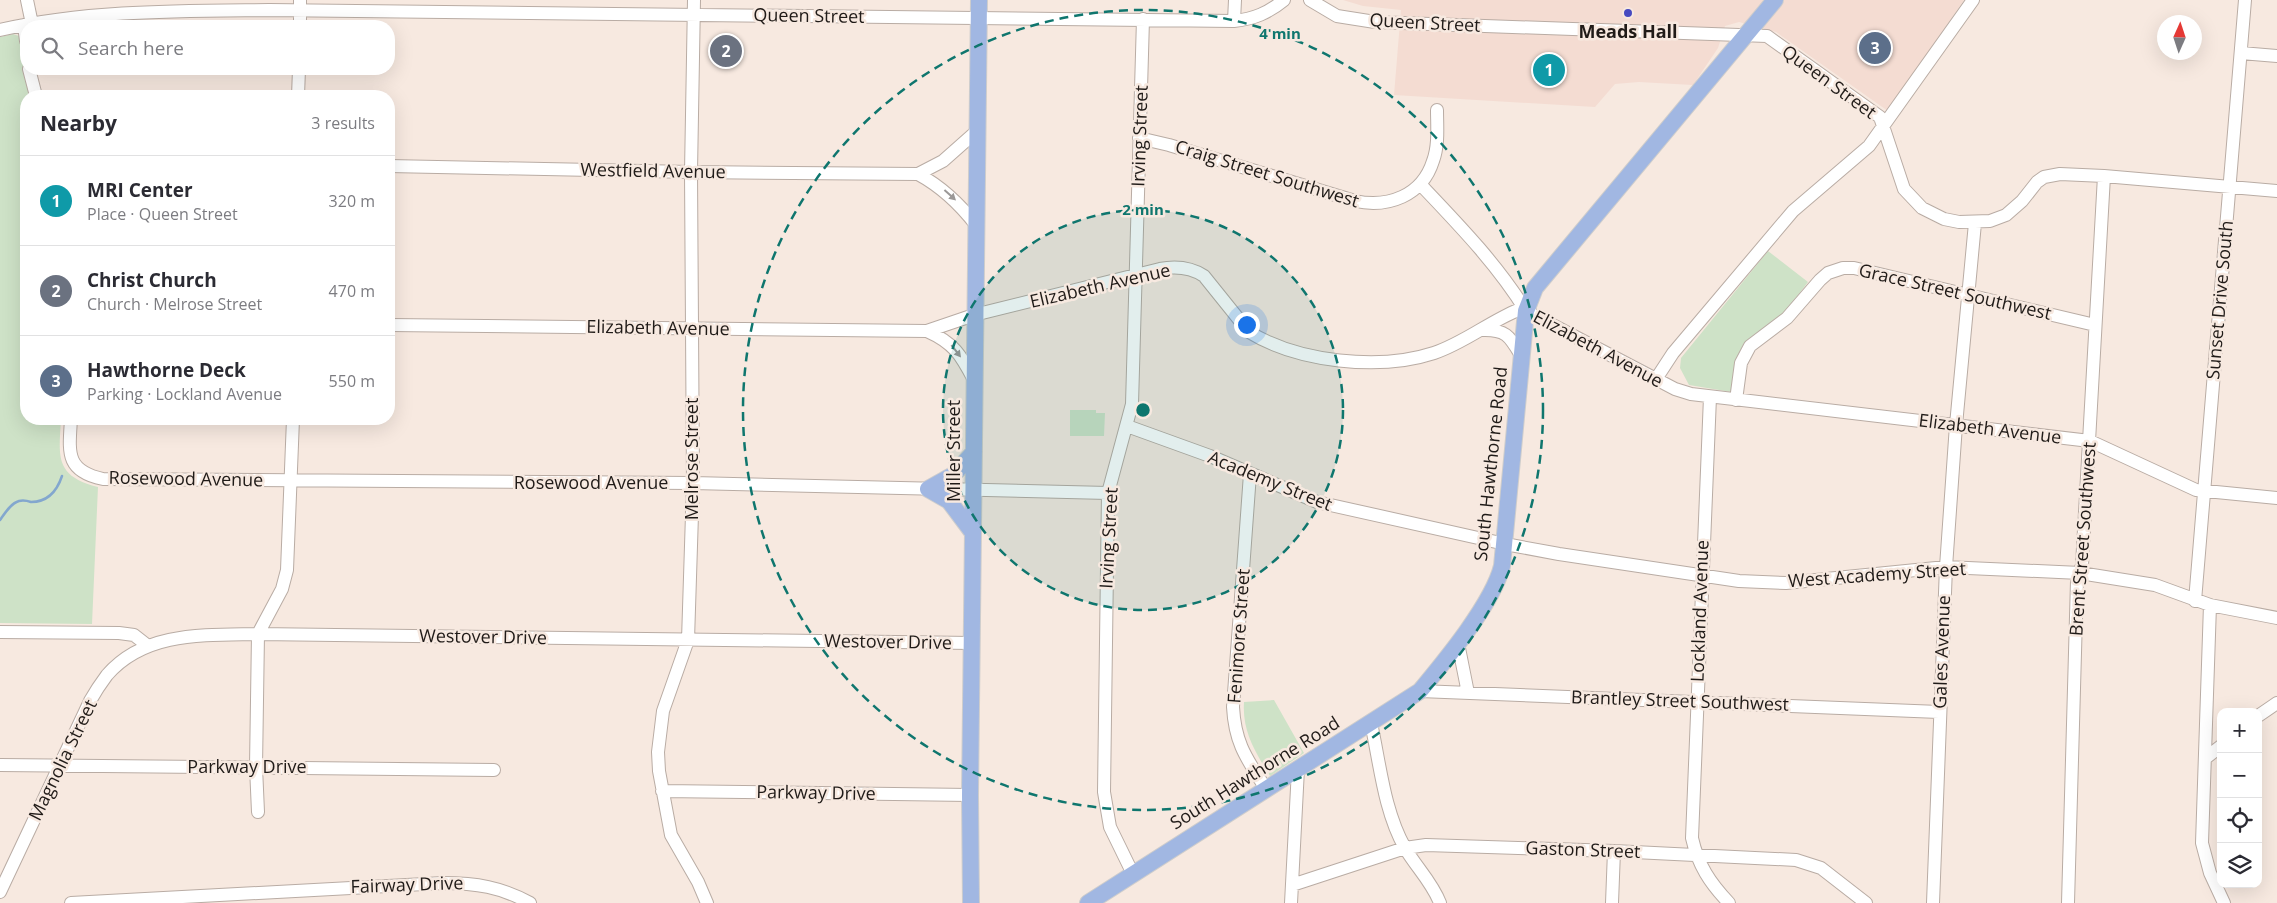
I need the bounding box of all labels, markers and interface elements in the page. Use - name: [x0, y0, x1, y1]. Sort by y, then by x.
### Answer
- street label: Queen Street: [753, 2, 865, 28]
- street label: Queen Street: [1369, 7, 1481, 37]
- marker: Meads Hall: [1622, 7, 1634, 19]
- north arrow: [2157, 15, 2202, 60]
- place label: Meads Hall: [1578, 19, 1678, 43]
- search box: [20, 20, 395, 75]
- text: 4 min: [1259, 23, 1301, 43]
- pin: 3: [1859, 29, 1891, 67]
- pin: 2: [710, 32, 742, 70]
- icon: search: [38, 34, 66, 62]
- text: Search here: [78, 35, 184, 61]
- street label: Queen Street: [1778, 39, 1882, 124]
- pin: 1: [1533, 51, 1565, 89]
- street label: Irving Street: [1125, 85, 1153, 187]
- text: Nearby: [40, 109, 117, 137]
- text: 3 results: [311, 112, 375, 134]
- street label: Craig Street Southwest: [1173, 134, 1362, 212]
- street label: Westfield Avenue: [580, 157, 726, 183]
- text: MRI Center: [87, 177, 193, 203]
- text: 1: [51, 190, 61, 212]
- text: 320 m: [329, 190, 375, 212]
- one-way arrow: [944, 190, 957, 201]
- text: 2 min: [1122, 199, 1164, 219]
- text: Place · Queen Street: [87, 203, 238, 225]
- street label: Sunset Drive South: [2200, 219, 2238, 380]
- street label: Elizabeth Avenue: [1027, 257, 1172, 313]
- street label: Grace Street Southwest: [1857, 257, 2054, 325]
- text: Christ Church: [87, 267, 217, 293]
- text: 2: [51, 280, 61, 302]
- text: 470 m: [329, 280, 375, 302]
- text: Church · Melrose Street: [87, 293, 262, 315]
- street label: Elizabeth Avenue: [1530, 304, 1667, 392]
- your location: [1234, 312, 1260, 338]
- street label: Elizabeth Avenue: [586, 314, 730, 340]
- one-way arrow: [951, 344, 962, 357]
- text: Hawthorne Deck: [87, 357, 246, 383]
- street label: South Hawthorne Road: [1468, 365, 1512, 562]
- text: 3: [51, 370, 61, 392]
- text: 550 m: [329, 370, 375, 392]
- text: Parking · Lockland Avenue: [87, 383, 282, 405]
- street label: Melrose Street: [679, 398, 703, 520]
- street label: Miller Street: [941, 400, 965, 502]
- centre of rings: [1134, 401, 1152, 419]
- street label: Elizabeth Avenue: [1917, 407, 2063, 449]
- street label: Brent Street Southwest: [2063, 441, 2101, 637]
- street label: Academy Street: [1205, 444, 1336, 516]
- street label: Rosewood Avenue: [109, 465, 264, 491]
- street label: Rosewood Avenue: [514, 470, 668, 494]
- street label: Irving Street: [1093, 487, 1123, 589]
- street label: Lockland Avenue: [1685, 539, 1713, 682]
- street label: West Academy Street: [1787, 556, 1967, 592]
- street label: Fenimore Street: [1221, 568, 1255, 704]
- street label: Gales Avenue: [1927, 595, 1955, 709]
- street label: Westover Drive: [419, 623, 547, 649]
- street label: Westover Drive: [824, 628, 952, 654]
- street label: Brantley Street Southwest: [1571, 684, 1789, 716]
- street label: Magnolia Street: [22, 695, 102, 824]
- map controls: [2217, 708, 2262, 888]
- button: +: [2217, 708, 2262, 753]
- street label: South Hawthorne Road: [1165, 710, 1344, 834]
- button: −: [2217, 753, 2262, 798]
- street label: Parkway Drive: [187, 754, 307, 778]
- street label: Parkway Drive: [756, 779, 876, 805]
- button: locate: [2217, 798, 2262, 843]
- street label: Gaston Street: [1525, 835, 1641, 863]
- button: layers: [2217, 843, 2262, 888]
- street label: Fairway Drive: [350, 870, 464, 898]

